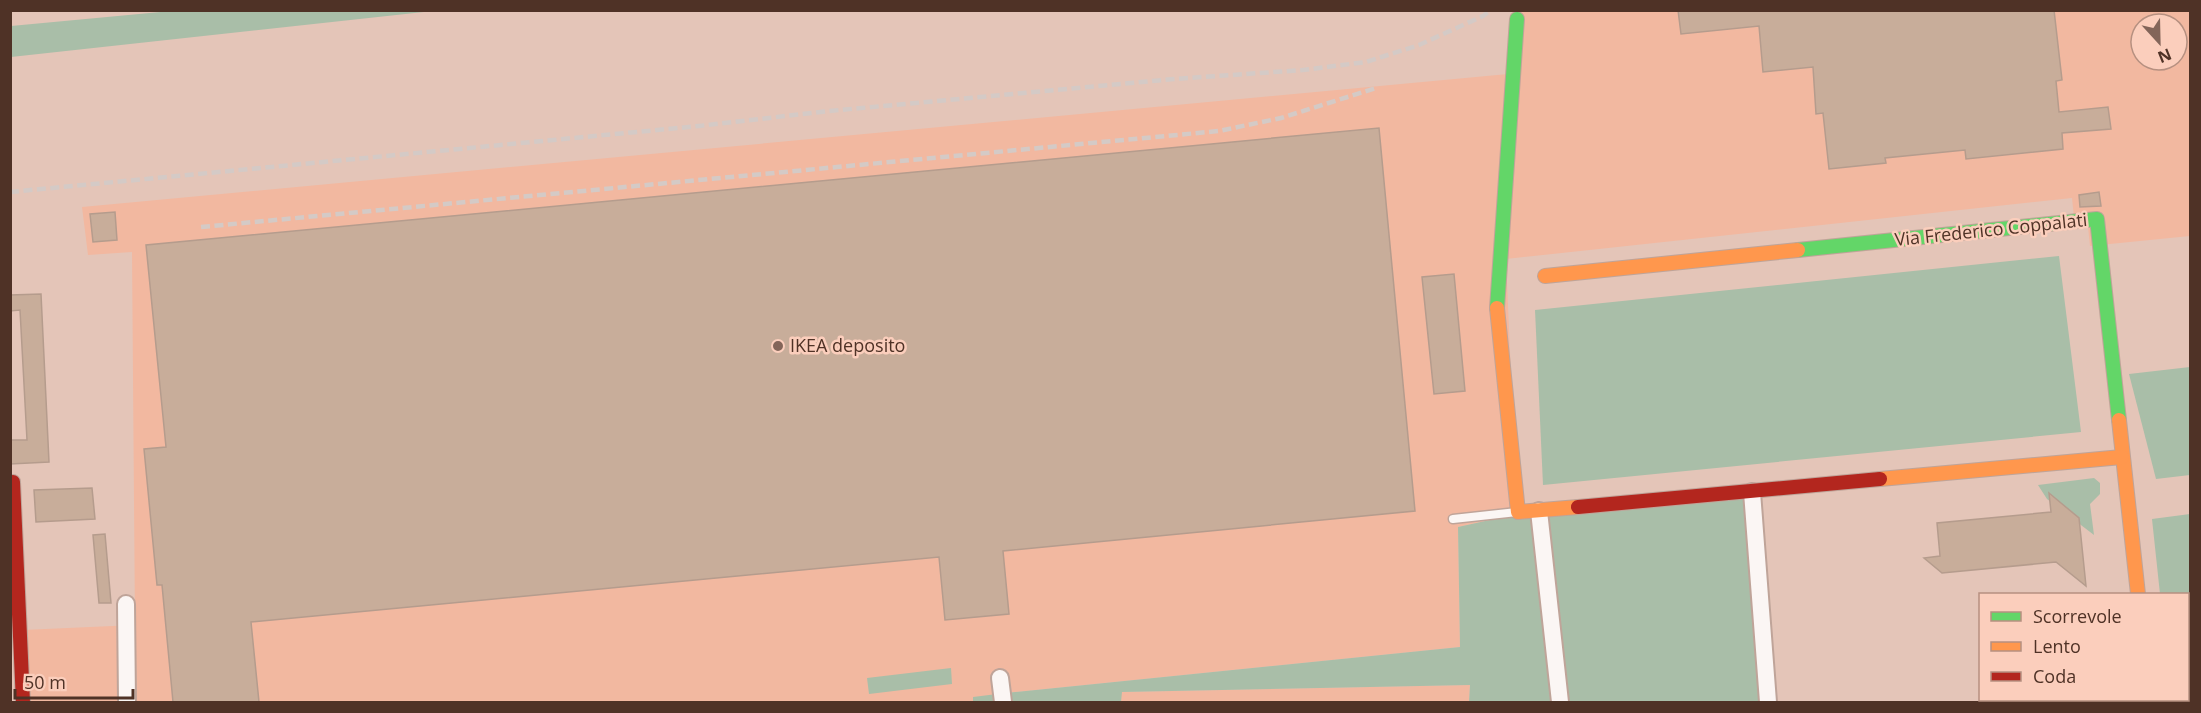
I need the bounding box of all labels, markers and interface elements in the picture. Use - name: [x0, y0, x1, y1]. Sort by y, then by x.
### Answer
- north arrow: [2129, 12, 2189, 72]
- text: N: [2154, 43, 2175, 69]
- street label: Via Frederico Coppalati: [1893, 207, 2088, 251]
- place label: IKEA deposito: [790, 333, 905, 357]
- marker: IKEA deposito: [771, 339, 785, 353]
- legend: [1979, 593, 2189, 701]
- text: Scorrevole: [2033, 604, 2122, 628]
- text: Lento: [2033, 634, 2081, 658]
- scale bar: [15, 662, 134, 700]
- text: Coda: [2033, 664, 2076, 688]
- text: 50 m: [24, 670, 66, 694]

